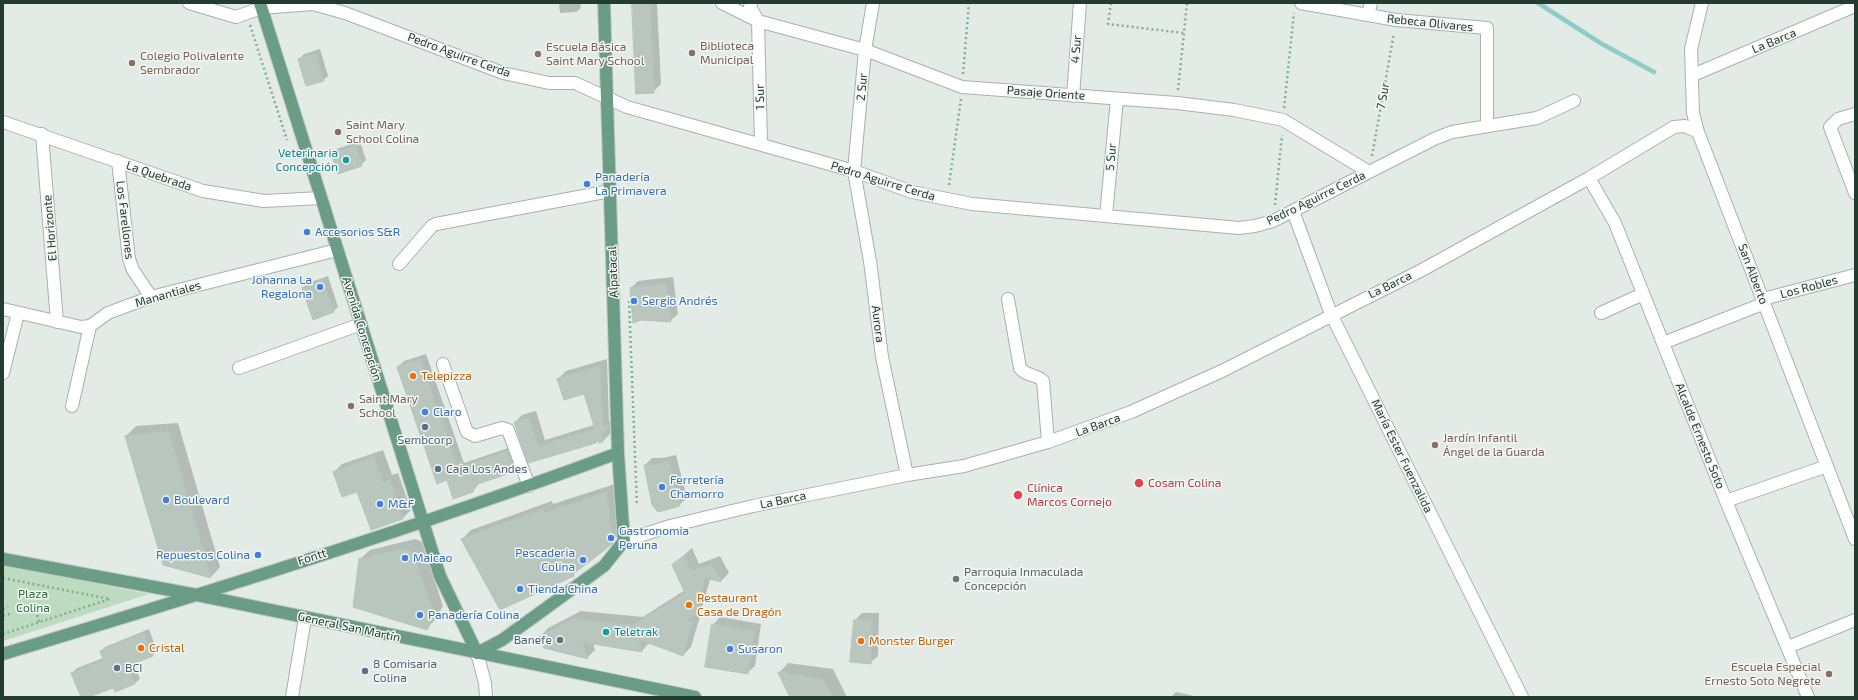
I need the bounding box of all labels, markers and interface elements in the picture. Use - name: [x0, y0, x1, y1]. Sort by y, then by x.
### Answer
- street label: Rebeca Olivares: [1386, 11, 1474, 35]
- street label: La Barca: [1750, 25, 1798, 57]
- street label: Pedro Aguirre Cerda: [406, 30, 512, 80]
- street label: 4 Sur: [1068, 34, 1084, 64]
- place label: Biblioteca Municipal: [700, 39, 754, 67]
- place label: Escuela Básica Saint Mary School: [546, 40, 644, 68]
- marker: Biblioteca Municipal: [687, 48, 697, 58]
- place label: Colegio Polivalente Sembrador: [140, 49, 244, 77]
- marker: Escuela Básica Saint Mary School: [533, 49, 543, 59]
- marker: Colegio Polivalente Sembrador: [127, 58, 137, 68]
- street label: 2 Sur: [854, 73, 870, 101]
- street label: 7 Sur: [1374, 81, 1392, 111]
- street label: Pasaje Oriente: [1006, 83, 1086, 103]
- street label: 1 Sur: [753, 84, 767, 110]
- place label: Saint Mary School Colina: [346, 118, 419, 146]
- marker: Saint Mary School Colina: [333, 127, 343, 137]
- street label: 5 Sur: [1103, 143, 1119, 171]
- place label: Veterinaria Concepción: [276, 146, 338, 174]
- marker: Veterinaria Concepción: [341, 155, 351, 165]
- street label: La Quebrada: [124, 158, 194, 194]
- street label: Pedro Aguirre Cerda: [829, 158, 937, 204]
- street label: Pedro Aguirre Cerda: [1264, 168, 1368, 228]
- place label: Panadería La Primavera: [595, 170, 667, 198]
- marker: Panadería La Primavera: [582, 179, 592, 189]
- street label: Los Farellones: [113, 180, 137, 260]
- street label: El Horizonte: [40, 194, 60, 262]
- place label: Accesorios S&R: [315, 225, 400, 239]
- marker: Accesorios S&R: [302, 227, 312, 237]
- street label: San Alberto: [1735, 242, 1771, 306]
- street label: Alpatacal: [605, 246, 621, 298]
- street label: La Barca: [1366, 268, 1414, 302]
- street label: Los Robles: [1779, 272, 1839, 302]
- place label: Johanna La Regalona: [252, 273, 312, 301]
- street label: Avenida Concepción: [339, 275, 385, 383]
- street label: Manantiales: [133, 278, 203, 310]
- marker: Johanna La Regalona: [315, 282, 325, 292]
- place label: Sergio Andrés: [642, 294, 718, 308]
- marker: Sergio Andrés: [629, 296, 639, 306]
- street label: Aurora: [869, 305, 887, 343]
- place label: Telepizza: [421, 369, 472, 383]
- marker: Telepizza: [408, 371, 418, 381]
- street label: Alcalde Ernesto Soto: [1672, 381, 1728, 491]
- place label: Saint Mary School: [359, 392, 418, 420]
- street label: María Ester Fuenzalida: [1368, 397, 1436, 515]
- marker: Saint Mary School: [346, 401, 356, 411]
- place label: Claro: [433, 405, 461, 419]
- marker: Claro: [420, 407, 430, 417]
- street label: La Barca: [1074, 410, 1122, 440]
- marker: Sembcorp: [420, 422, 430, 432]
- place label: Jardín Infantil Ángel de la Guarda: [1443, 431, 1545, 459]
- place label: Sembcorp: [398, 433, 452, 447]
- marker: Jardín Infantil Ángel de la Guarda: [1430, 440, 1440, 450]
- place label: Caja Los Andes: [446, 462, 527, 476]
- marker: Caja Los Andes: [433, 464, 443, 474]
- place label: Ferretería Chamorro: [670, 473, 724, 501]
- place label: Cosam Colina: [1148, 476, 1221, 490]
- marker: Cosam Colina: [1133, 477, 1145, 489]
- place label: Clínica Marcos Cornejo: [1027, 481, 1112, 509]
- marker: Ferretería Chamorro: [657, 482, 667, 492]
- street label: La Barca: [759, 488, 807, 512]
- marker: Clínica Marcos Cornejo: [1012, 489, 1024, 501]
- place label: Boulevard: [174, 493, 230, 507]
- marker: Boulevard: [161, 495, 171, 505]
- place label: M&F: [388, 497, 414, 511]
- marker: M&F: [375, 499, 385, 509]
- place label: Gastronomia Peruna: [619, 524, 689, 552]
- marker: Gastronomia Peruna: [606, 533, 616, 543]
- street label: Fontt: [296, 546, 328, 568]
- place label: Pescaderia Colina: [515, 546, 575, 574]
- place label: Repuestos Colina: [156, 548, 250, 562]
- marker: Repuestos Colina: [253, 550, 263, 560]
- place label: Maicao: [413, 551, 452, 565]
- marker: Maicao: [400, 553, 410, 563]
- marker: Pescaderia Colina: [578, 555, 588, 565]
- place label: Parroquia Inmaculada Concepción: [964, 565, 1083, 593]
- marker: Parroquia Inmaculada Concepción: [951, 574, 961, 584]
- place label: Tienda China: [528, 582, 598, 596]
- marker: Tienda China: [515, 584, 525, 594]
- park label: Plaza Colina: [16, 587, 50, 615]
- place label: Restaurant Casa de Dragón: [697, 591, 782, 619]
- marker: Restaurant Casa de Dragón: [684, 600, 694, 610]
- place label: Panadería Colina: [428, 608, 519, 622]
- street label: General San Martín: [296, 609, 402, 645]
- marker: Panadería Colina: [415, 610, 425, 620]
- place label: Teletrak: [614, 625, 658, 639]
- marker: Teletrak: [601, 627, 611, 637]
- place label: Banefe: [514, 633, 552, 647]
- place label: Monster Burger: [869, 634, 955, 648]
- marker: Banefe: [555, 635, 565, 645]
- marker: Monster Burger: [856, 636, 866, 646]
- place label: Cristal: [149, 641, 184, 655]
- place label: Susaron: [738, 642, 783, 656]
- marker: Cristal: [136, 643, 146, 653]
- marker: Susaron: [725, 644, 735, 654]
- place label: 8 Comisaria Colina: [373, 657, 437, 685]
- place label: Escuela Especial Ernesto Soto Negrete: [1705, 660, 1821, 688]
- place label: BCI: [125, 661, 142, 675]
- marker: BCI: [112, 663, 122, 673]
- marker: 8 Comisaria Colina: [360, 666, 370, 676]
- marker: Escuela Especial Ernesto Soto Negrete: [1824, 669, 1834, 679]

